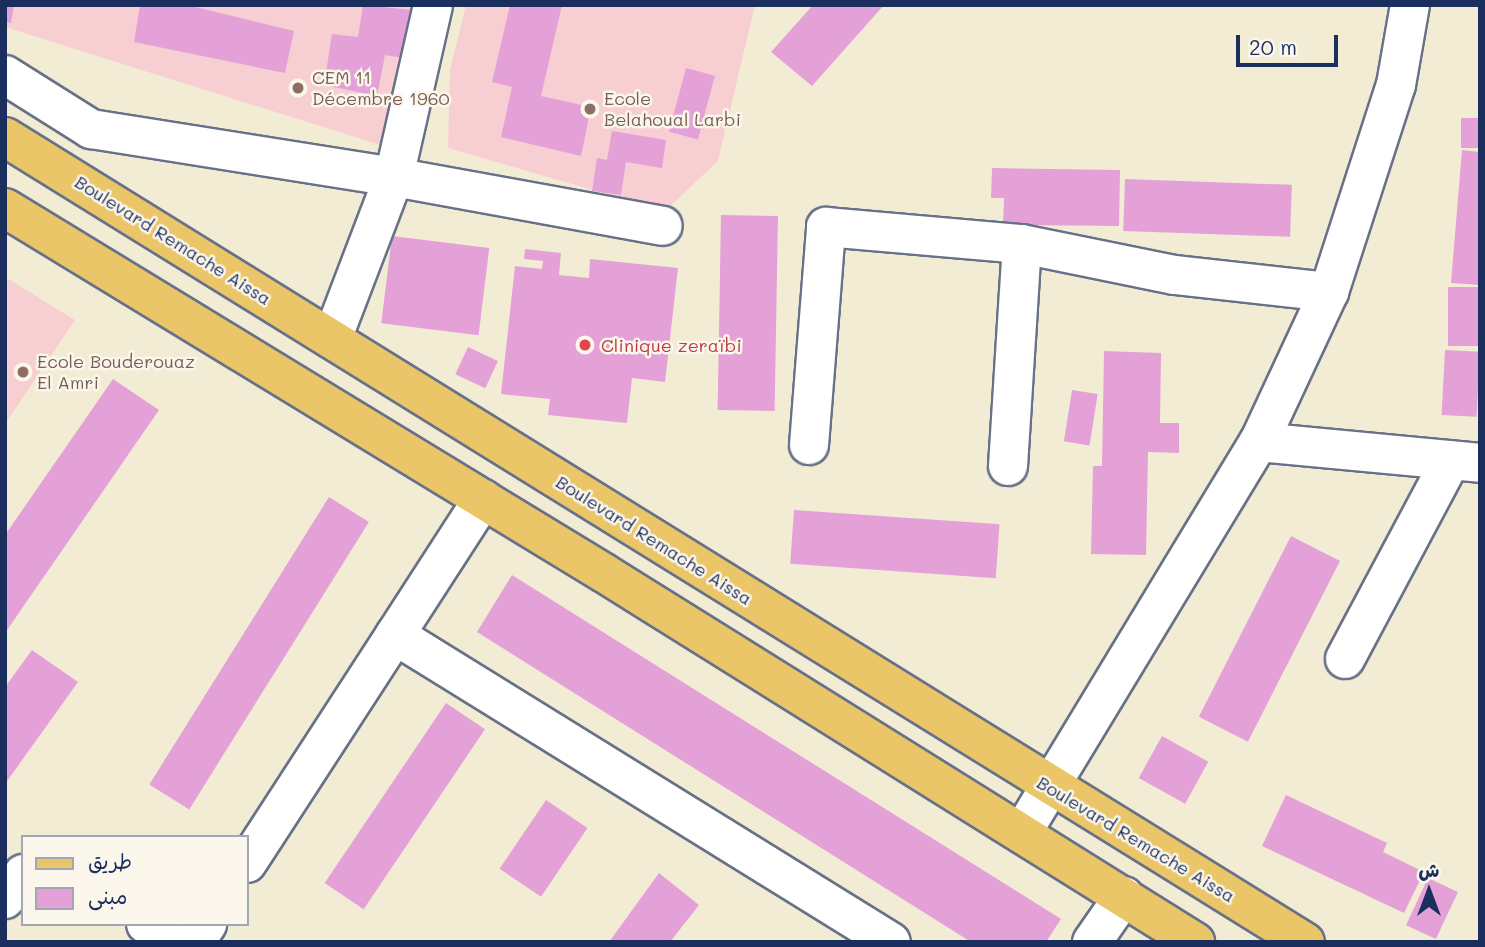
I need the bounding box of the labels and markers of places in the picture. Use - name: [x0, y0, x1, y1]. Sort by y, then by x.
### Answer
- place label: CEM 11 Décembre 1960: [312, 67, 450, 110]
- marker: CEM 11 Décembre 1960: [290, 80, 306, 96]
- place label: Ecole Belahoual Larbi: [604, 88, 741, 130]
- marker: Ecole Belahoual Larbi: [582, 101, 598, 117]
- place label: Clinique zeraïbi: [601, 334, 742, 356]
- marker: Clinique zeraïbi: [575, 335, 595, 355]
- place label: Ecole Bouderouaz El Amri: [37, 351, 195, 394]
- marker: Ecole Bouderouaz El Amri: [15, 364, 31, 380]

